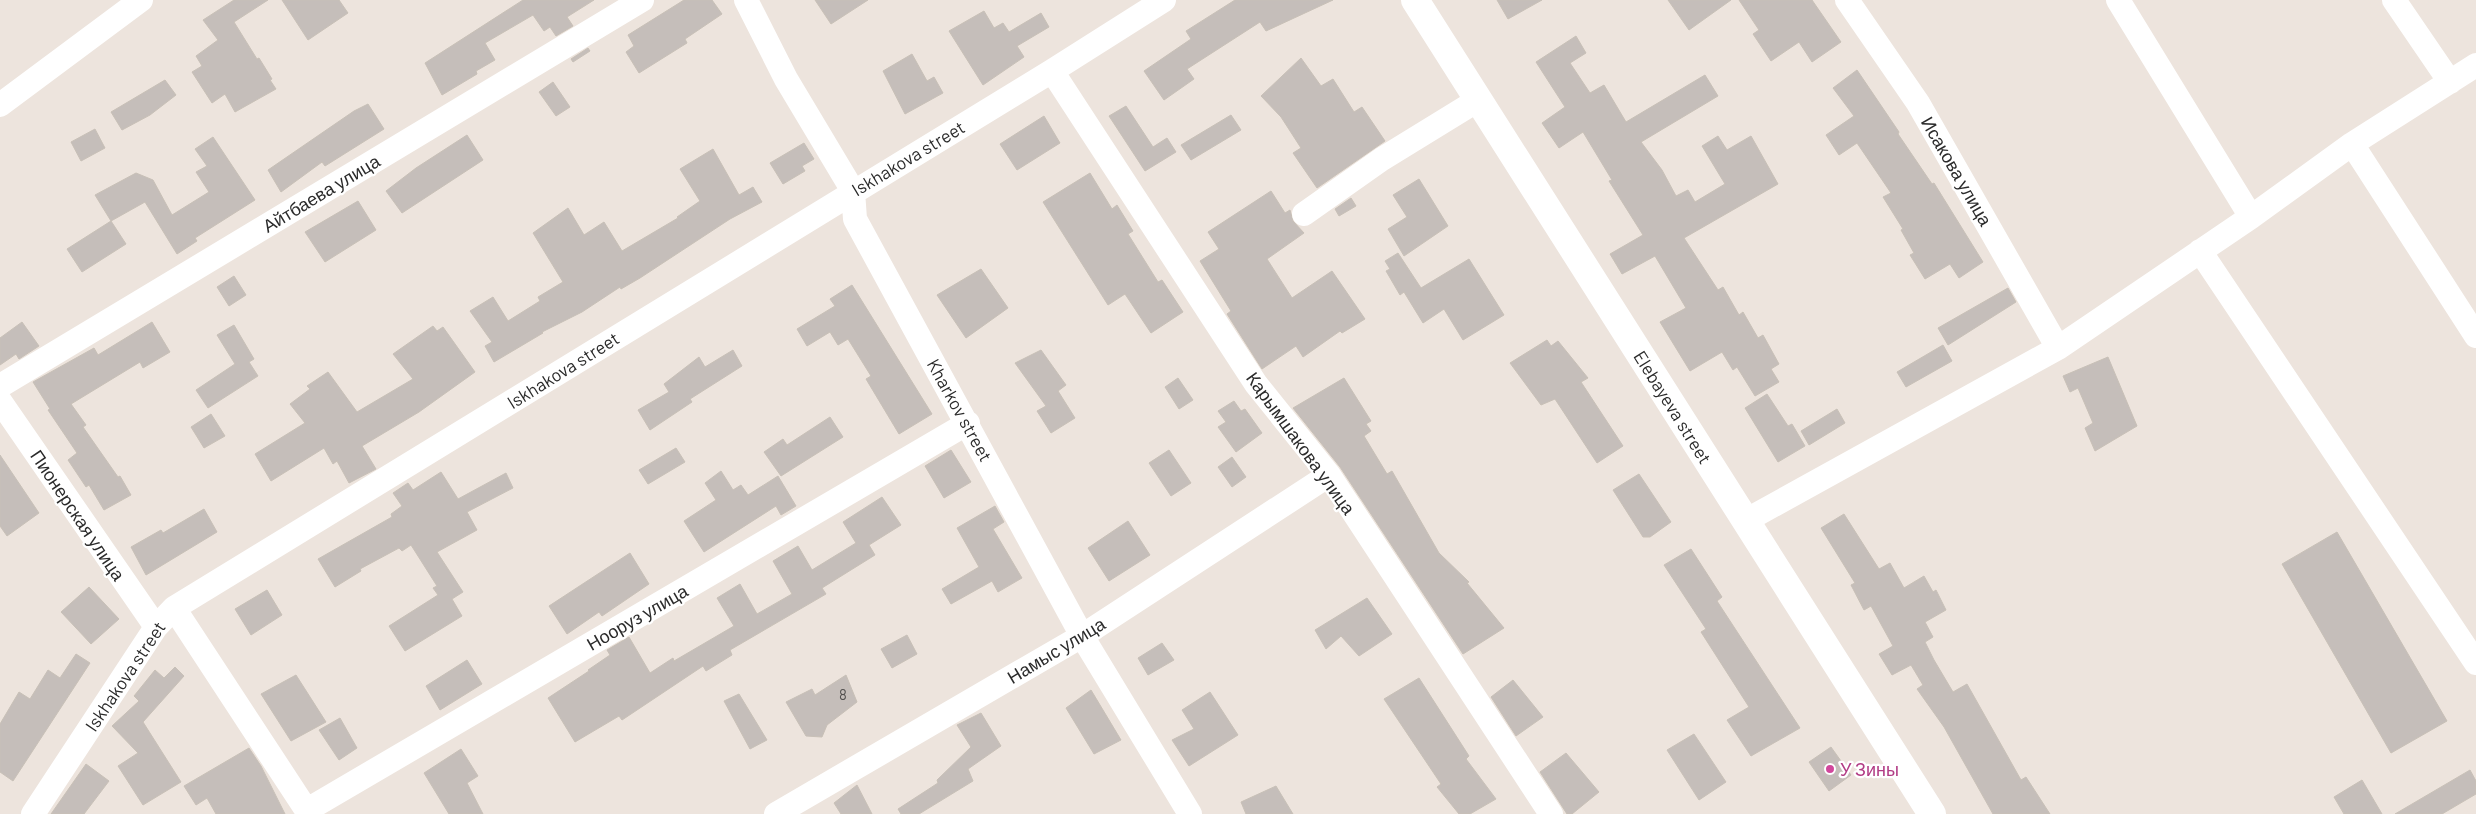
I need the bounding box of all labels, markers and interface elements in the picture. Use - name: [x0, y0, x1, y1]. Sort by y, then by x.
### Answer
- street label: Исакова улица: [1917, 112, 1998, 230]
- street label: Iskhakova street: [848, 116, 968, 200]
- street label: Айтбаева улица: [258, 149, 384, 237]
- street label: Iskhakova street: [503, 327, 623, 413]
- street label: Elebayeva street: [1629, 346, 1717, 468]
- street label: Kharkov street: [923, 355, 997, 465]
- street label: Карымшакова улица: [1242, 367, 1361, 519]
- street label: Пионерская улица: [26, 445, 130, 585]
- street label: Нооруз улица: [582, 579, 692, 655]
- street label: Намыс улица: [1003, 612, 1110, 688]
- street label: Iskhakova street: [80, 617, 170, 735]
- house number: 8: [839, 685, 847, 703]
- place label: У Зины: [1840, 758, 1899, 780]
- marker: У Зины: [1824, 763, 1836, 775]

